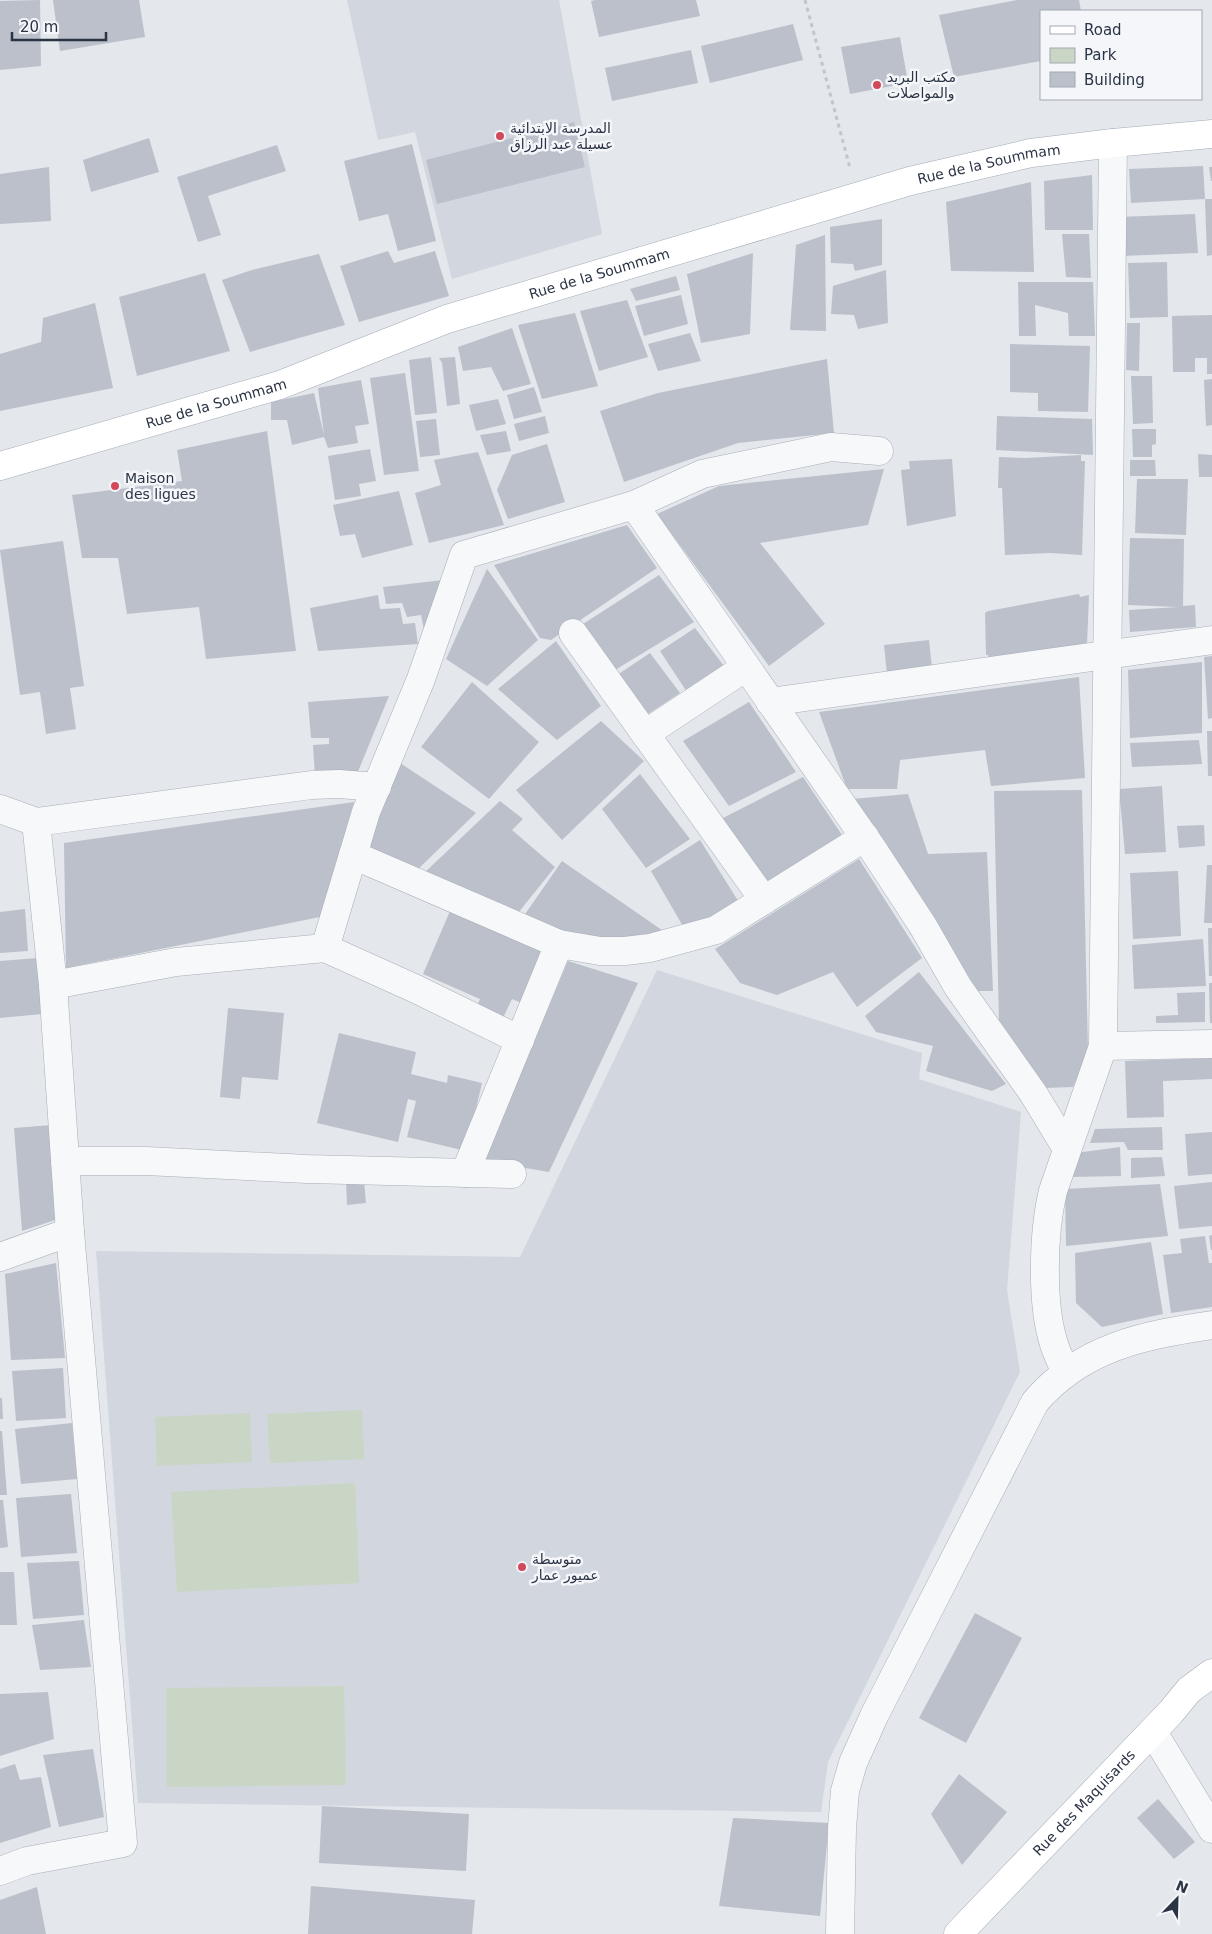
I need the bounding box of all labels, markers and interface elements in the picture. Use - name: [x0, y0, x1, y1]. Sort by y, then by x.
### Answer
- scale bar: [12, 10, 106, 42]
- legend: [1040, 10, 1202, 100]
- text: 20 m: [20, 18, 58, 36]
- text: Road: [1084, 21, 1122, 39]
- text: Park: [1084, 46, 1117, 64]
- place label: مكتب البريد والمواصلات: [887, 69, 956, 102]
- text: Building: [1084, 71, 1145, 89]
- marker: مكتب البريد والمواصلات: [871, 79, 883, 91]
- place label: المدرسة الابتدائية عسيلة عبد الرزاق: [510, 120, 613, 153]
- marker: المدرسة الابتدائية عسيلة عبد الرزاق: [494, 130, 506, 142]
- street label: Rue de la Soummam: [916, 141, 1061, 187]
- street label: Rue de la Soummam: [527, 245, 671, 302]
- street label: Rue de la Soummam: [144, 376, 288, 431]
- place label: Maison des ligues: [125, 470, 196, 502]
- marker: Maison des ligues: [109, 480, 121, 492]
- place label: متوسطة عميور عمار: [531, 1551, 599, 1584]
- marker: متوسطة عميور عمار: [516, 1561, 528, 1573]
- street label: Rue des Maquisards: [1030, 1747, 1138, 1859]
- north arrow: [1152, 1874, 1202, 1924]
- text: N: [1174, 1877, 1191, 1897]

